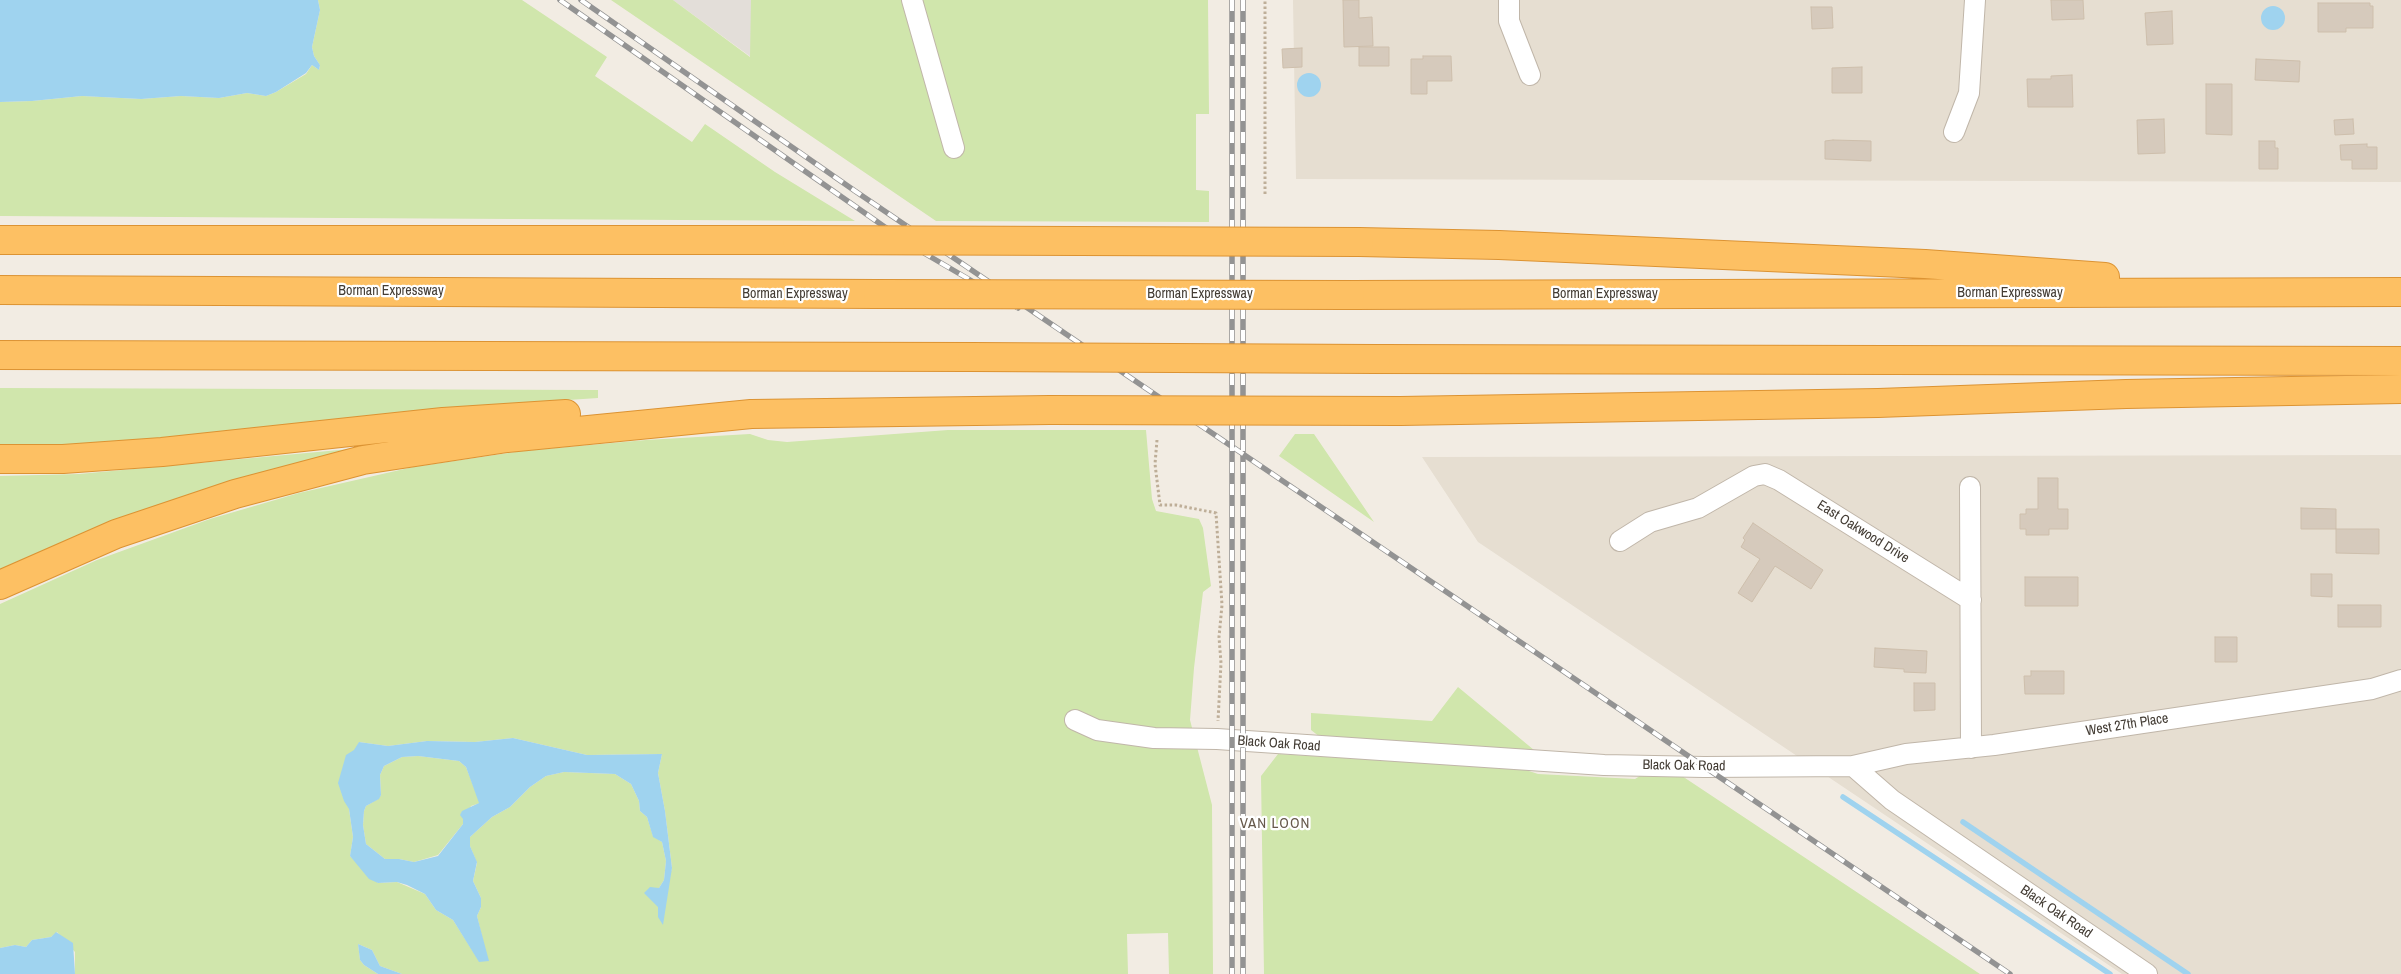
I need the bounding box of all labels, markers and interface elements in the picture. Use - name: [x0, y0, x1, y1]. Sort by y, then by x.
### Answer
- street label: Borman Expressway: [338, 283, 444, 299]
- street label: Borman Expressway: [1957, 285, 2063, 301]
- street label: Borman Expressway: [742, 286, 848, 302]
- street label: Borman Expressway: [1147, 286, 1253, 302]
- street label: Borman Expressway: [1552, 286, 1658, 302]
- street label: East Oakwood Drive: [1814, 497, 1912, 567]
- street label: West 27th Place: [2085, 710, 2169, 740]
- street label: Black Oak Road: [1237, 733, 1321, 755]
- street label: Black Oak Road: [1642, 757, 1726, 775]
- district label: VAN LOON: [1239, 815, 1311, 833]
- street label: Black Oak Road: [2017, 882, 2095, 942]

